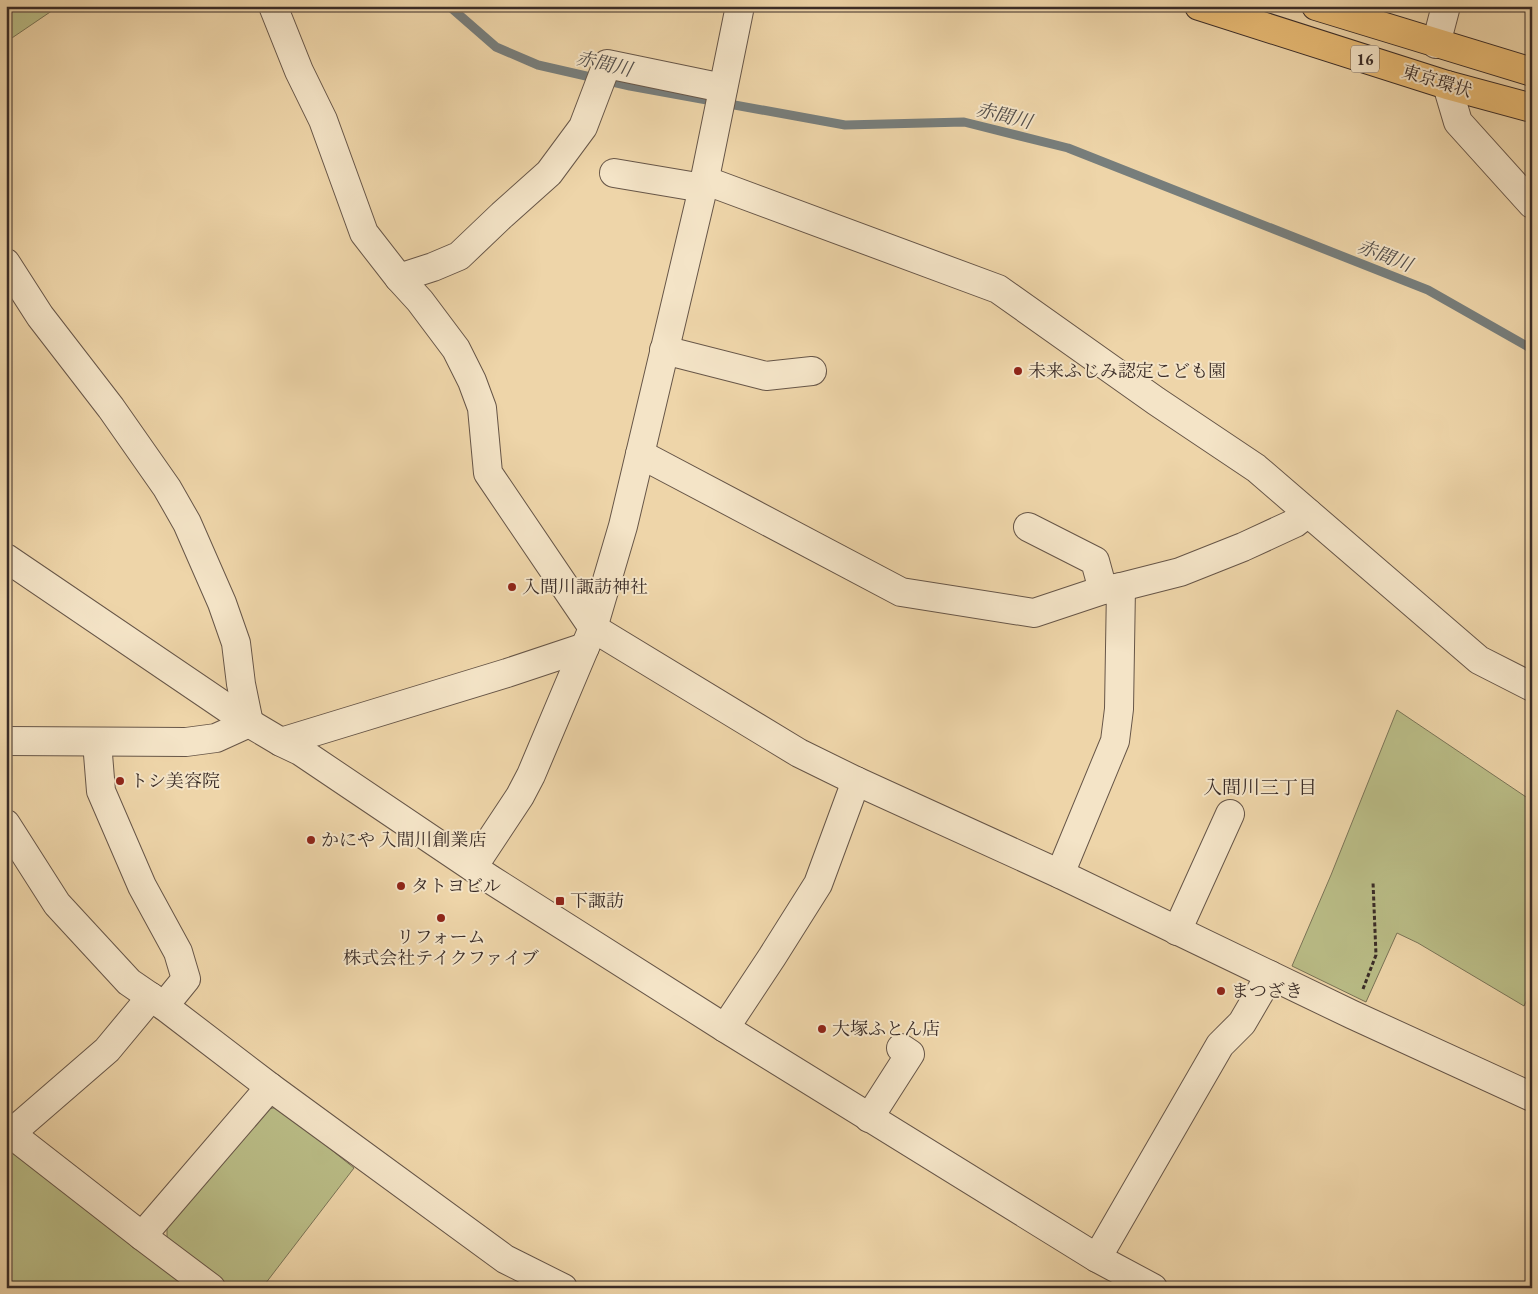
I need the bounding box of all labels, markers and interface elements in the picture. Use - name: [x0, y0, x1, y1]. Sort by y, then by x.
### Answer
- water label: 赤間川: [573, 45, 636, 83]
- road number: 16: [1351, 46, 1379, 72]
- street label: 東京環状: [1399, 59, 1475, 102]
- water label: 赤間川: [973, 96, 1036, 135]
- water label: 赤間川: [1354, 234, 1418, 278]
- place label: 未来ふじみ認定こども園: [1028, 359, 1226, 382]
- marker: 未来ふじみ認定こども園: [1012, 365, 1024, 377]
- place label: 入間川諏訪神社: [522, 575, 648, 598]
- marker: 入間川諏訪神社: [506, 581, 518, 593]
- place label: トシ美容院: [130, 769, 220, 792]
- marker: トシ美容院: [114, 775, 126, 787]
- district label: 入間川三丁目: [1203, 775, 1317, 800]
- place label: かにや 入間川創業店: [321, 828, 487, 851]
- marker: かにや 入間川創業店: [305, 834, 317, 846]
- place label: タトヨビル: [411, 874, 501, 897]
- marker: タトヨビル: [395, 880, 407, 892]
- place label: 下諏訪: [570, 889, 624, 912]
- marker: 下諏訪: [554, 895, 566, 907]
- marker: リフォーム 株式会社テイクファイブ: [435, 912, 447, 924]
- place label: リフォーム 株式会社テイクファイブ: [343, 925, 539, 969]
- place label: まつざき: [1231, 979, 1303, 1002]
- marker: まつざき: [1215, 985, 1227, 997]
- place label: 大塚ふとん店: [832, 1017, 940, 1040]
- marker: 大塚ふとん店: [816, 1023, 828, 1035]

